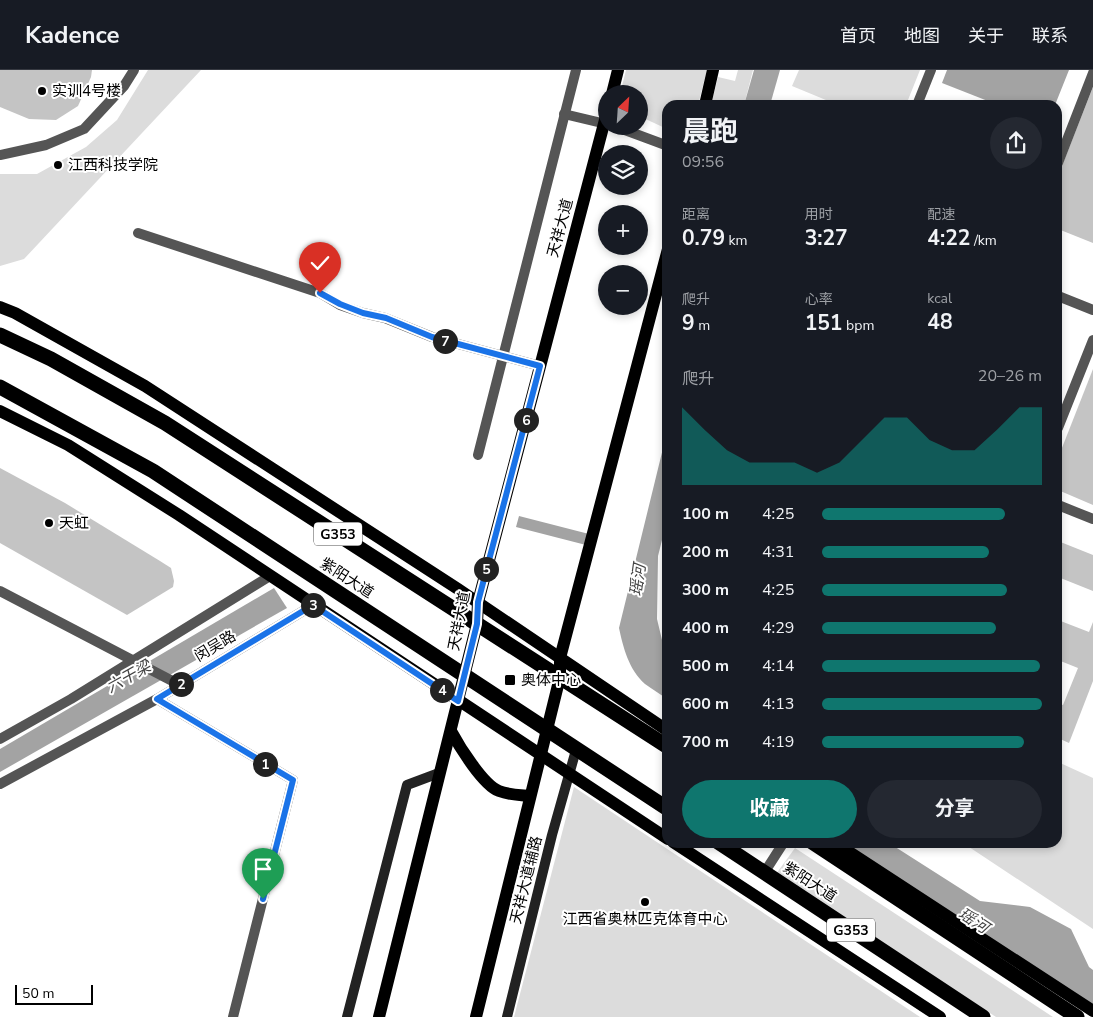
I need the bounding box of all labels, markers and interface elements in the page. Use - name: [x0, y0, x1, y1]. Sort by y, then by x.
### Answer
- text: Kadence: [25, 19, 120, 51]
- text: 首页: [840, 24, 876, 48]
- text: 地图: [904, 24, 940, 48]
- text: 关于: [968, 24, 1004, 48]
- text: 联系: [1032, 24, 1068, 48]
- place label: 实训4号楼: [52, 81, 121, 101]
- marker: 实训4号楼: [36, 85, 48, 97]
- north arrow: [598, 85, 648, 135]
- map controls: [598, 85, 648, 315]
- text: 晨跑: [682, 113, 738, 151]
- button: share: [990, 117, 1042, 169]
- button: layers: [598, 145, 648, 195]
- text: 09:56: [682, 151, 724, 173]
- place label: 江西科技学院: [68, 155, 158, 175]
- marker: 江西科技学院: [52, 159, 64, 171]
- street label: 天祥大道: [543, 196, 577, 260]
- button: +: [598, 205, 648, 255]
- text: 距离: [682, 205, 710, 224]
- text: 用时: [805, 205, 833, 224]
- text: 配速: [927, 205, 955, 224]
- text: 0.79: [682, 224, 725, 252]
- text: 3:27: [805, 224, 848, 252]
- text: 4:22: [927, 224, 970, 252]
- text: km: [725, 231, 748, 250]
- text: /km: [970, 231, 997, 250]
- pin: [299, 242, 341, 293]
- icon: check: [306, 249, 334, 277]
- button: −: [598, 265, 648, 315]
- text: kcal: [927, 289, 952, 308]
- text: 爬升: [682, 290, 710, 309]
- text: 心率: [805, 290, 833, 309]
- text: 48: [927, 308, 953, 336]
- text: 9: [682, 309, 695, 337]
- text: 151: [805, 309, 842, 337]
- text: m: [695, 316, 710, 335]
- text: bpm: [842, 316, 874, 335]
- pin: 7: [432, 328, 458, 354]
- text: 7: [441, 332, 450, 351]
- text: 20–26 m: [978, 365, 1042, 387]
- text: 爬升: [682, 368, 714, 390]
- pin: 6: [514, 408, 538, 432]
- text: 6: [522, 411, 531, 430]
- text: 100 m: [682, 503, 729, 525]
- text: 4:25: [762, 503, 794, 525]
- place label: 天虹: [59, 513, 89, 533]
- marker: 天虹: [43, 517, 55, 529]
- road number: G353: [314, 522, 362, 546]
- text: 200 m: [682, 541, 729, 563]
- text: 4:31: [762, 541, 794, 563]
- street label: 紫阳大道: [316, 553, 378, 603]
- pin: 5: [474, 556, 498, 582]
- text: 5: [482, 560, 491, 579]
- water label: 瑶河: [625, 560, 652, 598]
- text: 300 m: [682, 579, 729, 601]
- text: 4:25: [762, 579, 794, 601]
- street label: 天祥大道: [443, 590, 475, 652]
- pin: 3: [300, 592, 326, 618]
- text: 3: [309, 596, 318, 615]
- text: 400 m: [682, 617, 729, 639]
- text: 4:29: [762, 617, 794, 639]
- street label: 闵吴路: [191, 626, 239, 666]
- water label: 六干梁: [102, 655, 157, 698]
- text: 500 m: [682, 655, 729, 677]
- text: 4:14: [762, 655, 794, 677]
- place label: 奥体中心: [521, 670, 581, 690]
- pin: 2: [168, 672, 194, 696]
- marker: 奥体中心: [503, 673, 517, 687]
- text: 2: [177, 675, 186, 694]
- pin: 4: [430, 678, 454, 702]
- text: 4: [438, 681, 447, 700]
- text: 600 m: [682, 693, 729, 715]
- text: 4:13: [762, 693, 794, 715]
- text: 700 m: [682, 731, 729, 753]
- text: 4:19: [762, 731, 794, 753]
- pin: 1: [252, 752, 278, 776]
- text: 1: [261, 755, 270, 774]
- button: 收藏: [682, 780, 857, 838]
- button: 分享: [867, 780, 1042, 838]
- street label: 天祥大道辅路: [505, 834, 547, 926]
- pin: [242, 848, 284, 899]
- icon: arrive: [249, 855, 277, 883]
- street label: 紫阳大道: [779, 857, 841, 907]
- marker: 江西省奥林匹克体育中心: [639, 896, 651, 908]
- water label: 瑶河: [954, 903, 995, 940]
- place label: 江西省奥林匹克体育中心: [562, 909, 728, 929]
- road number: G353: [827, 918, 875, 942]
- scale bar: [15, 982, 92, 1005]
- text: 50 m: [22, 984, 54, 1003]

